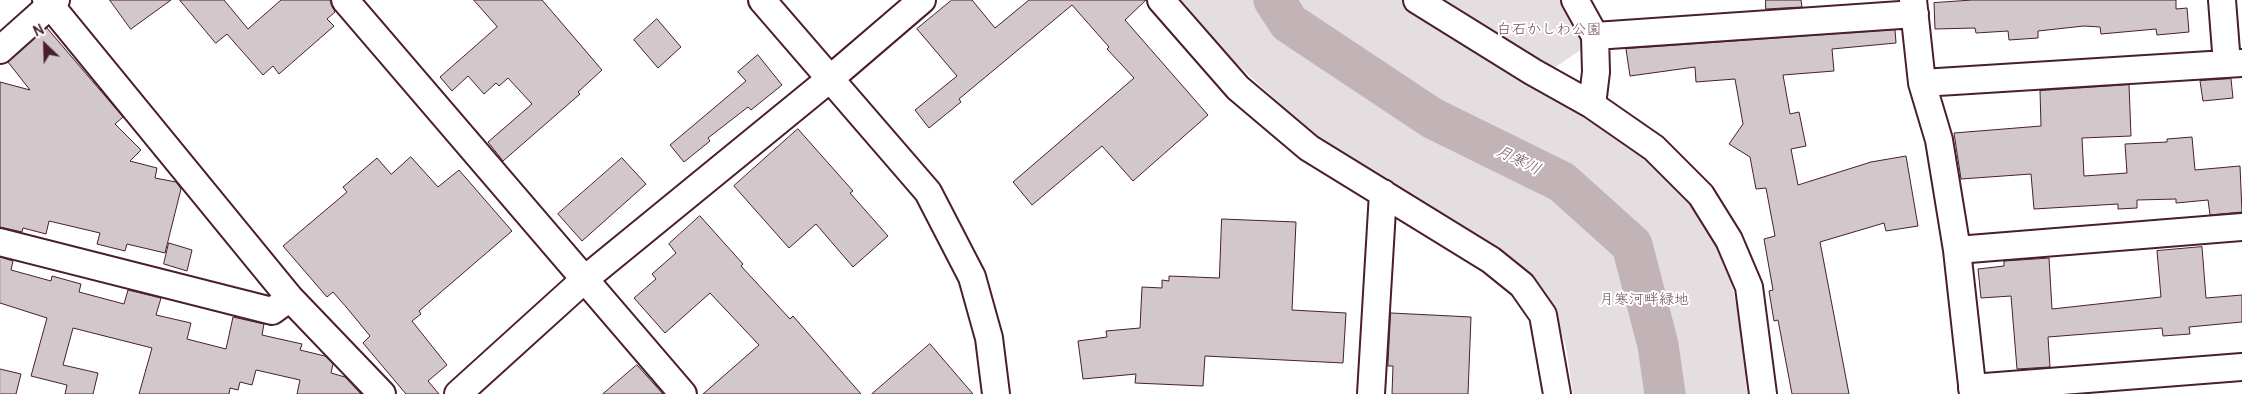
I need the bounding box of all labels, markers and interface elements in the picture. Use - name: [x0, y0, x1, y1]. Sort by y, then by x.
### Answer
- north arrow: [20, 20, 70, 70]
- text: N: [31, 21, 46, 41]
- park label: 白石かしわ公園: [1497, 21, 1601, 39]
- water label: 月寒川: [1492, 142, 1544, 180]
- park label: 月寒河畔緑地: [1599, 291, 1689, 309]

